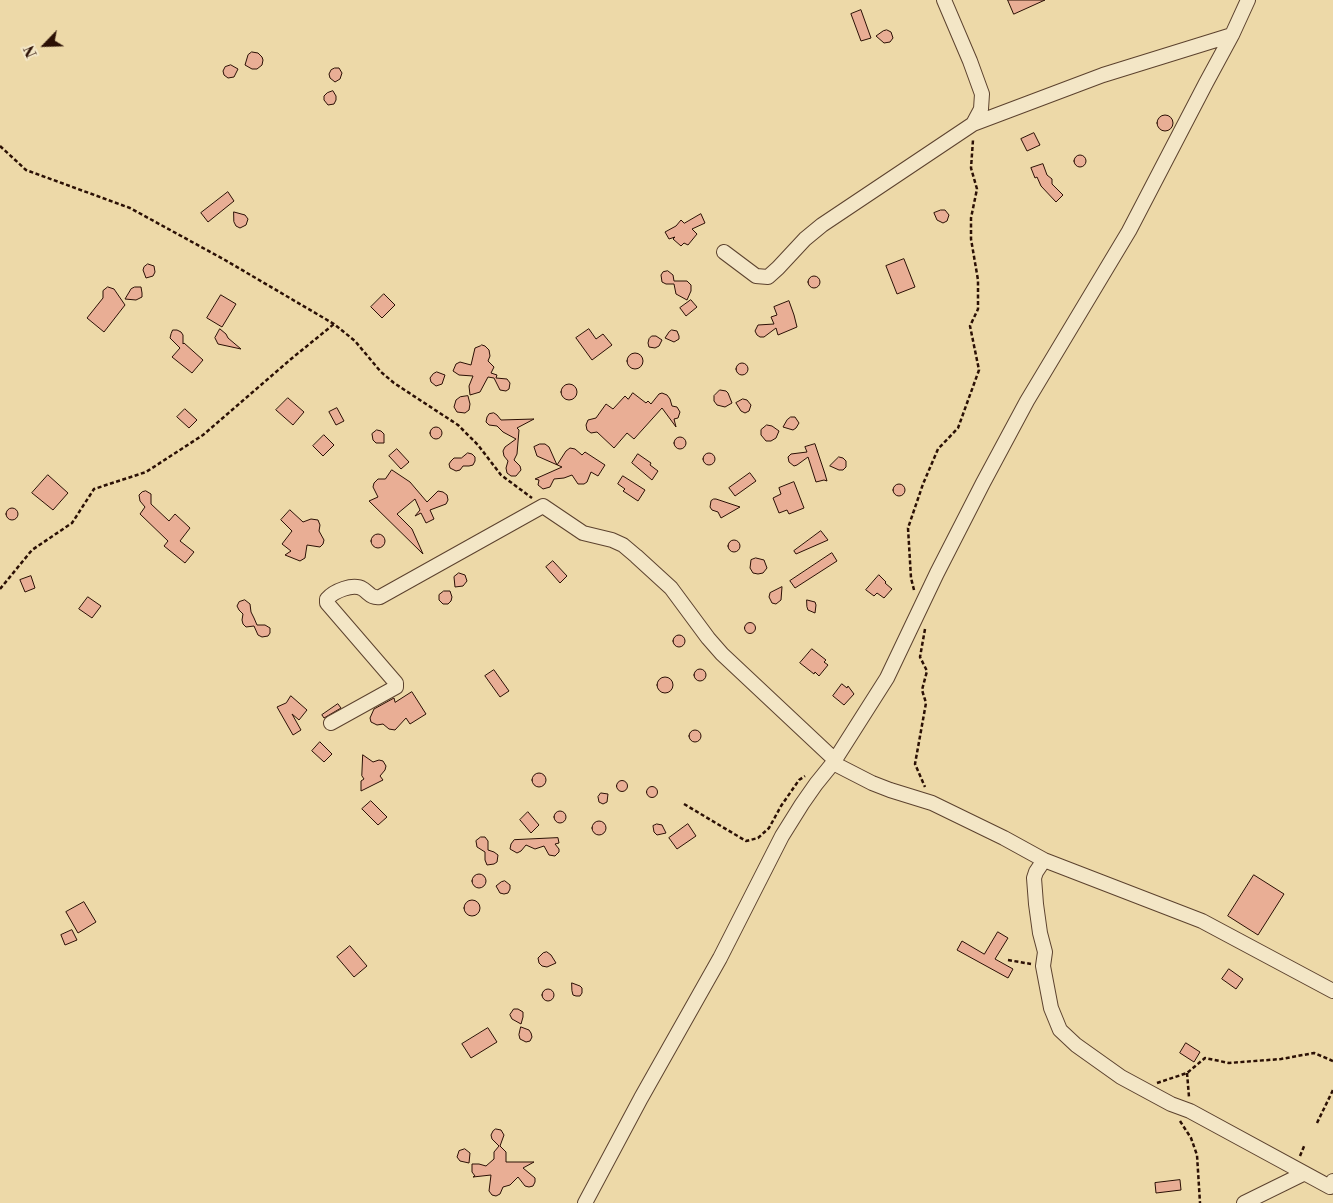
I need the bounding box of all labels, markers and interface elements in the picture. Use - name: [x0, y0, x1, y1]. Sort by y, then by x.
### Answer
- north arrow: [20, 20, 70, 70]
- text: N: [21, 42, 42, 60]

